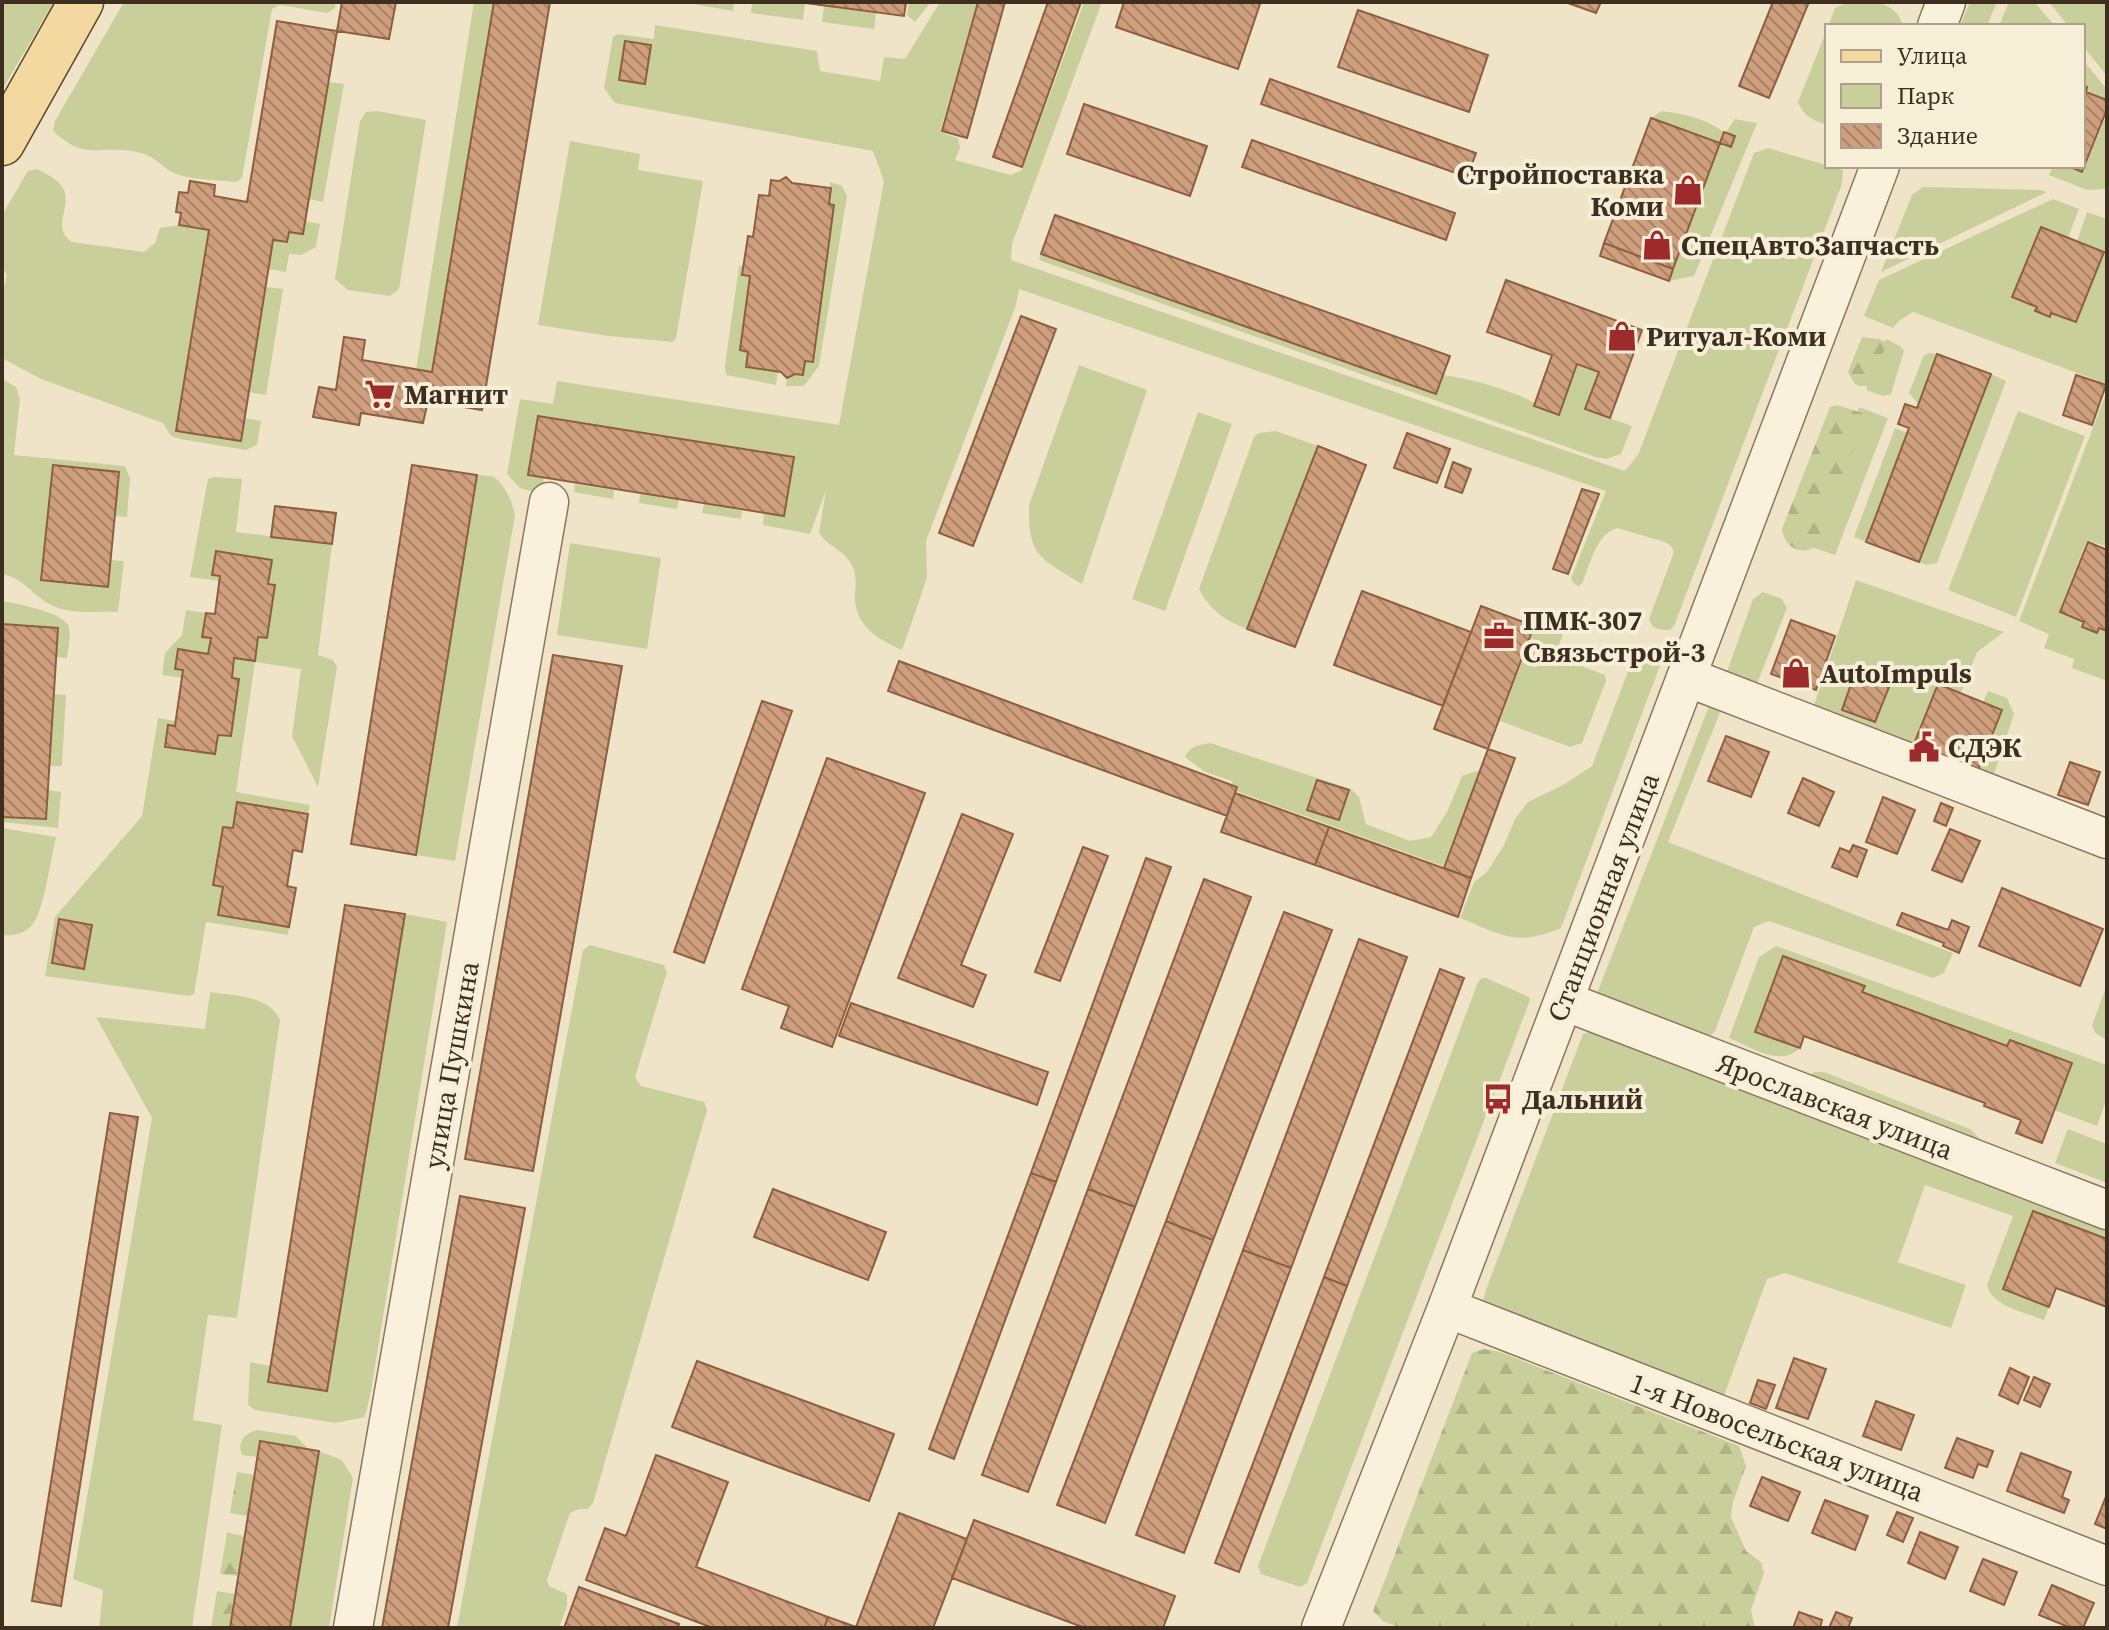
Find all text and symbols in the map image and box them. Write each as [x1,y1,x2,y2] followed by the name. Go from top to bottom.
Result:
[1825,24,2085,168] legend
[1897,39,1968,72] text: Улица
[1897,79,1954,112] text: Парк
[1897,119,1978,152] text: Здание
[1457,155,1664,225] place label: Стройпоставка Коми
[1671,173,1705,207] shop icon: Стройпоставка Коми
[1681,226,1939,264] place label: СпецАвтоЗапчасть
[1640,228,1674,262] shop icon: СпецАвтоЗапчасть
[1646,317,1826,355] place label: Ритуал-Коми
[1605,319,1639,353] shop icon: Ритуал-Коми
[404,375,508,413] place label: Магнит
[363,377,397,411] supermarket icon: Магнит
[1523,601,1706,671] place label: ПМК-307 Связьстрой-3
[1482,619,1516,653] office icon: ПМК-307 Связьстрой-3
[1820,654,1972,692] place label: AutoImpuls
[1779,656,1813,690] shop icon: AutoImpuls
[1948,728,2022,766] place label: СДЭК
[1907,730,1941,764] public building icon: СДЭК
[1538,766,1668,1027] street label: Станционная улица
[414,958,488,1172] street label: улица Пушкина
[1711,1043,1959,1169] street label: Ярославская улица
[1522,1080,1643,1118] place label: Дальний
[1481,1082,1515,1116] bus stop icon: Дальний
[1625,1363,1930,1511] street label: 1-я Новосельская улица

